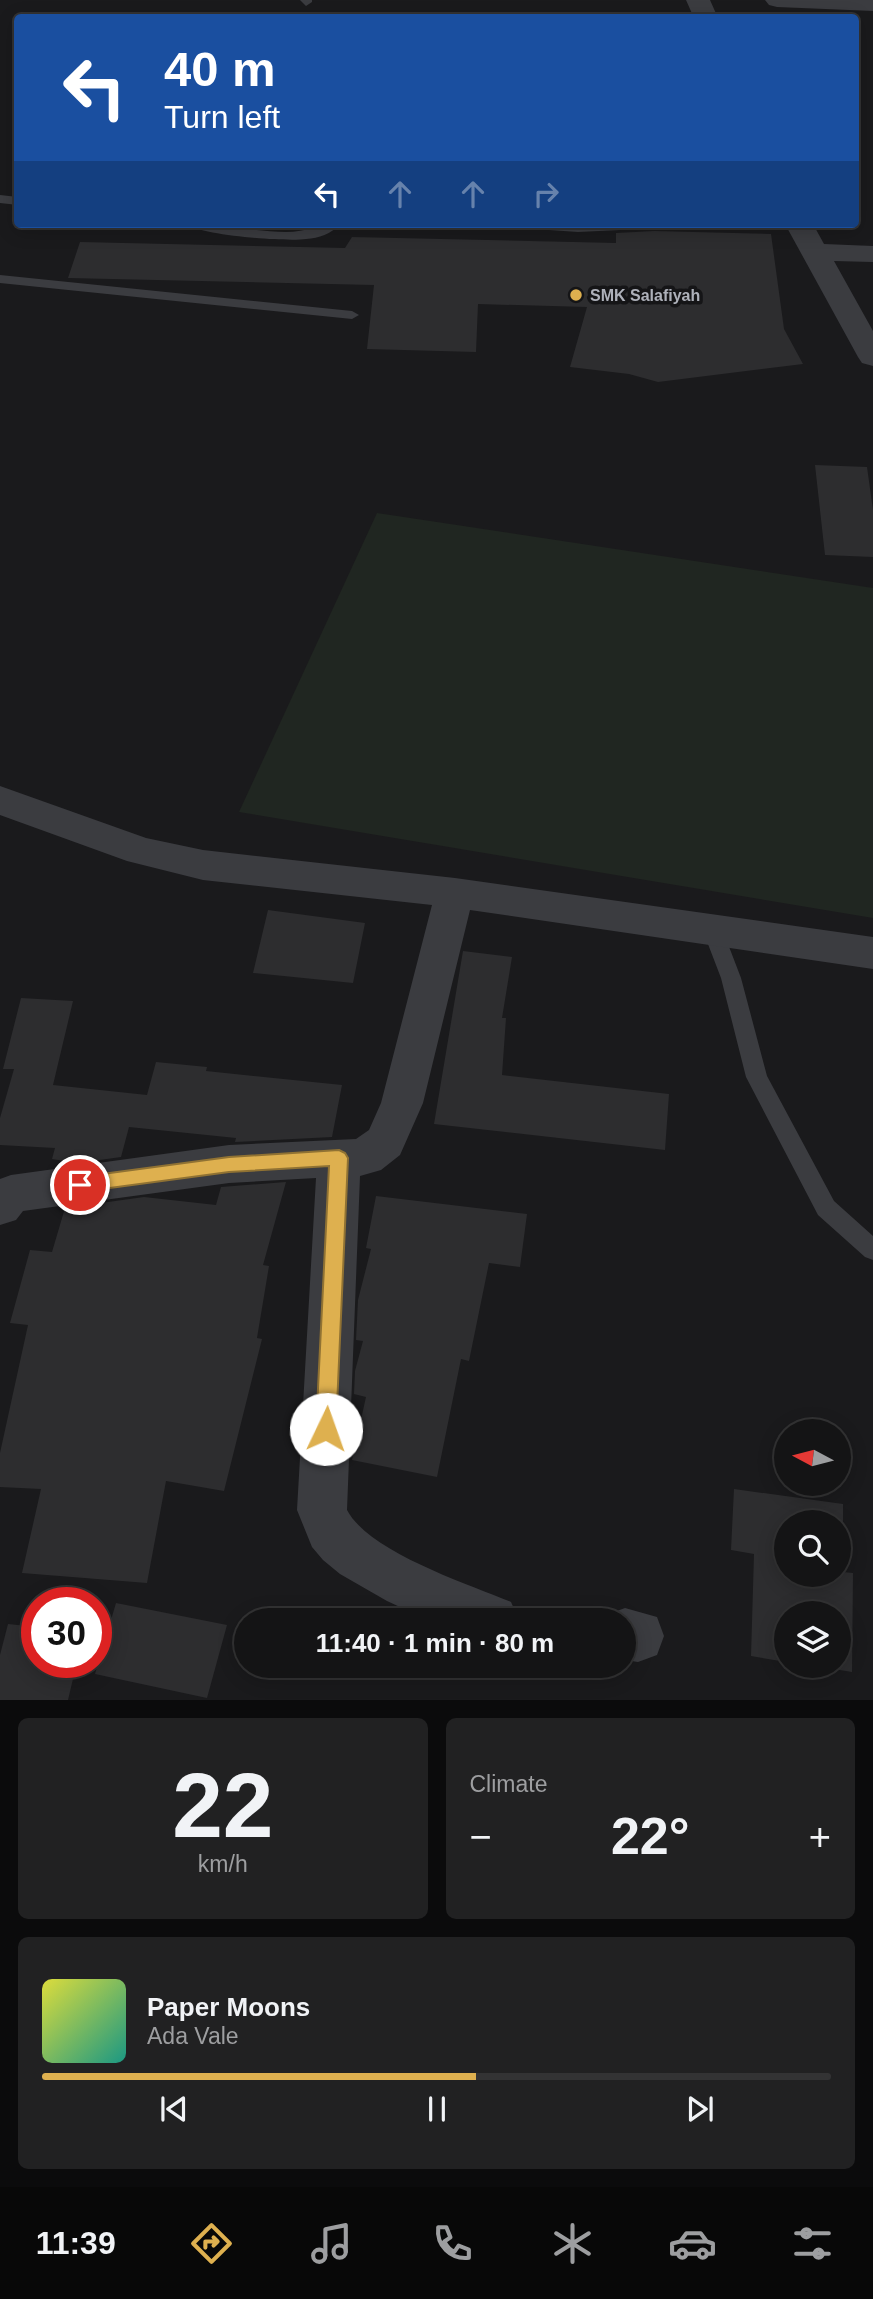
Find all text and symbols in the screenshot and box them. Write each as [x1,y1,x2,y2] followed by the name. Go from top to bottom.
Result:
[49,42,140,133] icon: left
[164,42,276,96] text: 40 m
[164,99,280,135] text: Turn left
[308,175,346,213] icon: left
[381,175,419,213] icon: ahead
[454,175,492,213] icon: ahead
[527,175,565,213] icon: right
[568,287,584,303] marker: SMK Salafiyah
[590,287,700,304] place label: SMK Salafiyah
[50,1155,110,1215] pin
[61,1166,99,1204] icon: arrive
[289,1392,363,1466] position arrow
[774,1419,850,1496] north arrow
[774,1419,851,1678] map controls
[774,1510,851,1587] button: search
[21,1587,112,1678] speed limit sign: 30
[774,1601,851,1678] button: layers
[316,1628,554,1658] text: 11:40 · 1 min · 80 m
[172,1755,273,1856] text: 22
[470,1771,547,1797] text: Climate
[611,1807,690,1865] text: 22°
[470,1816,492,1858] text: −
[809,1816,831,1858] text: +
[198,1851,248,1877] text: km/h
[147,1992,310,2022] text: Paper Moons
[147,2023,239,2049] text: Ada Vale
[155,2090,193,2128] icon: previous
[418,2090,456,2128] icon: pause
[681,2090,719,2128] icon: next
[187,2219,236,2268] icon: directions
[307,2219,356,2268] icon: music
[428,2219,477,2268] icon: phone
[548,2219,597,2268] icon: climate
[668,2219,717,2268] icon: car
[788,2219,837,2268] icon: filters
[36,2225,116,2261] text: 11:39

